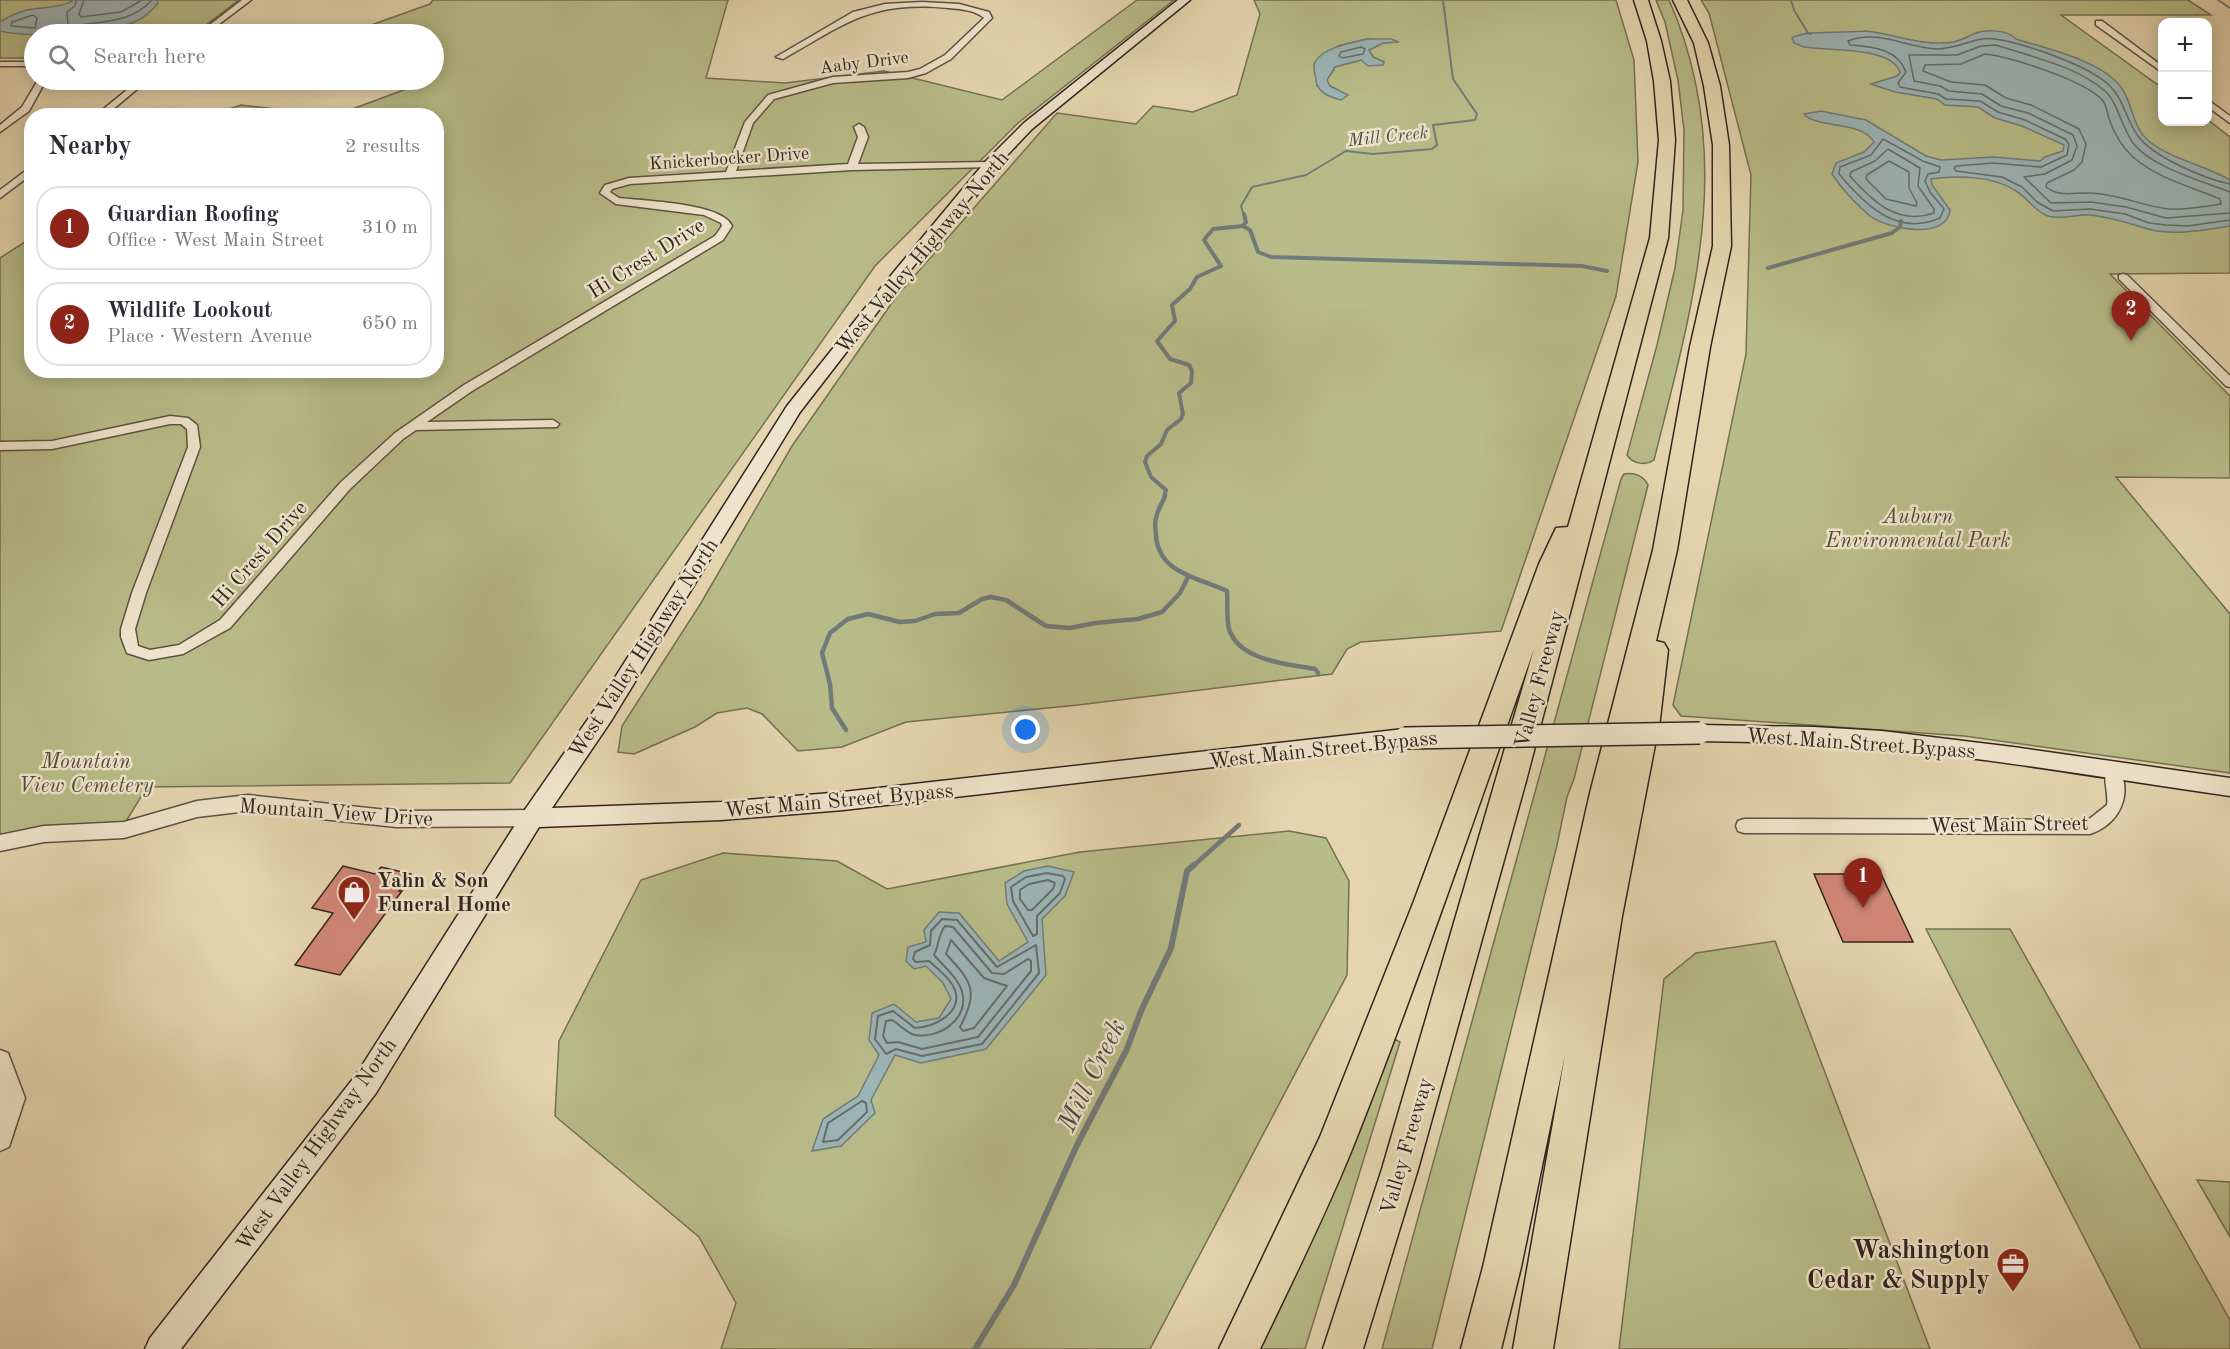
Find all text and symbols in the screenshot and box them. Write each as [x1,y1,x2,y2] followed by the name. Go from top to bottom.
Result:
[2158,18,2212,126] map controls
[2158,18,2212,72] button: +
[24,24,444,90] search box
[45,41,78,74] icon: search
[93,46,206,68] text: Search here
[819,49,910,77] street label: Aaby Drive
[2158,72,2212,126] button: −
[1346,124,1429,150] water label: Mill Creek
[48,134,132,160] text: Nearby
[345,137,420,157] text: 2 results
[648,144,810,174] street label: Knickerbocker Drive
[833,148,1014,358] street label: West Valley Highway North
[107,204,279,226] text: Guardian Roofing
[585,215,709,303] street label: Hi Crest Drive
[64,218,75,238] text: 1
[362,218,418,238] text: 310 m
[107,231,324,251] text: Office · West Main Street
[2112,292,2150,341] pin: 2
[107,300,272,322] text: Wildlife Lookout
[64,314,75,334] text: 2
[362,314,418,334] text: 650 m
[107,327,312,347] text: Place · Western Avenue
[209,498,312,612] street label: Hi Crest Drive
[1824,507,2011,552] park label: Auburn Environmental Park
[565,535,723,762] street label: West Valley Highway North
[1512,608,1569,751] street label: Valley Freeway
[1011,715,1040,744] your location
[1745,726,1976,763] street label: West Main Street Bypass
[1208,728,1439,773] street label: West Main Street Bypass
[19,752,154,797] park label: Mountain View Cemetery
[724,781,955,822] street label: West Main Street Bypass
[238,796,434,831] street label: Mountain View Drive
[1929,814,2089,837] street label: West Main Street
[1844,858,1882,908] pin: 1
[377,871,511,916] place label: Yahn & Son Funeral Home
[336,874,372,921] shop icon: Yahn & Son Funeral Home
[1053,1015,1131,1137] water label: Mill Creek
[233,1035,401,1255] street label: West Valley Highway North
[1378,1075,1437,1217] street label: Valley Freeway
[1807,1238,1990,1294] place label: Washington Cedar & Supply
[1995,1246,2031,1293] office icon: Washington Cedar & Supply

